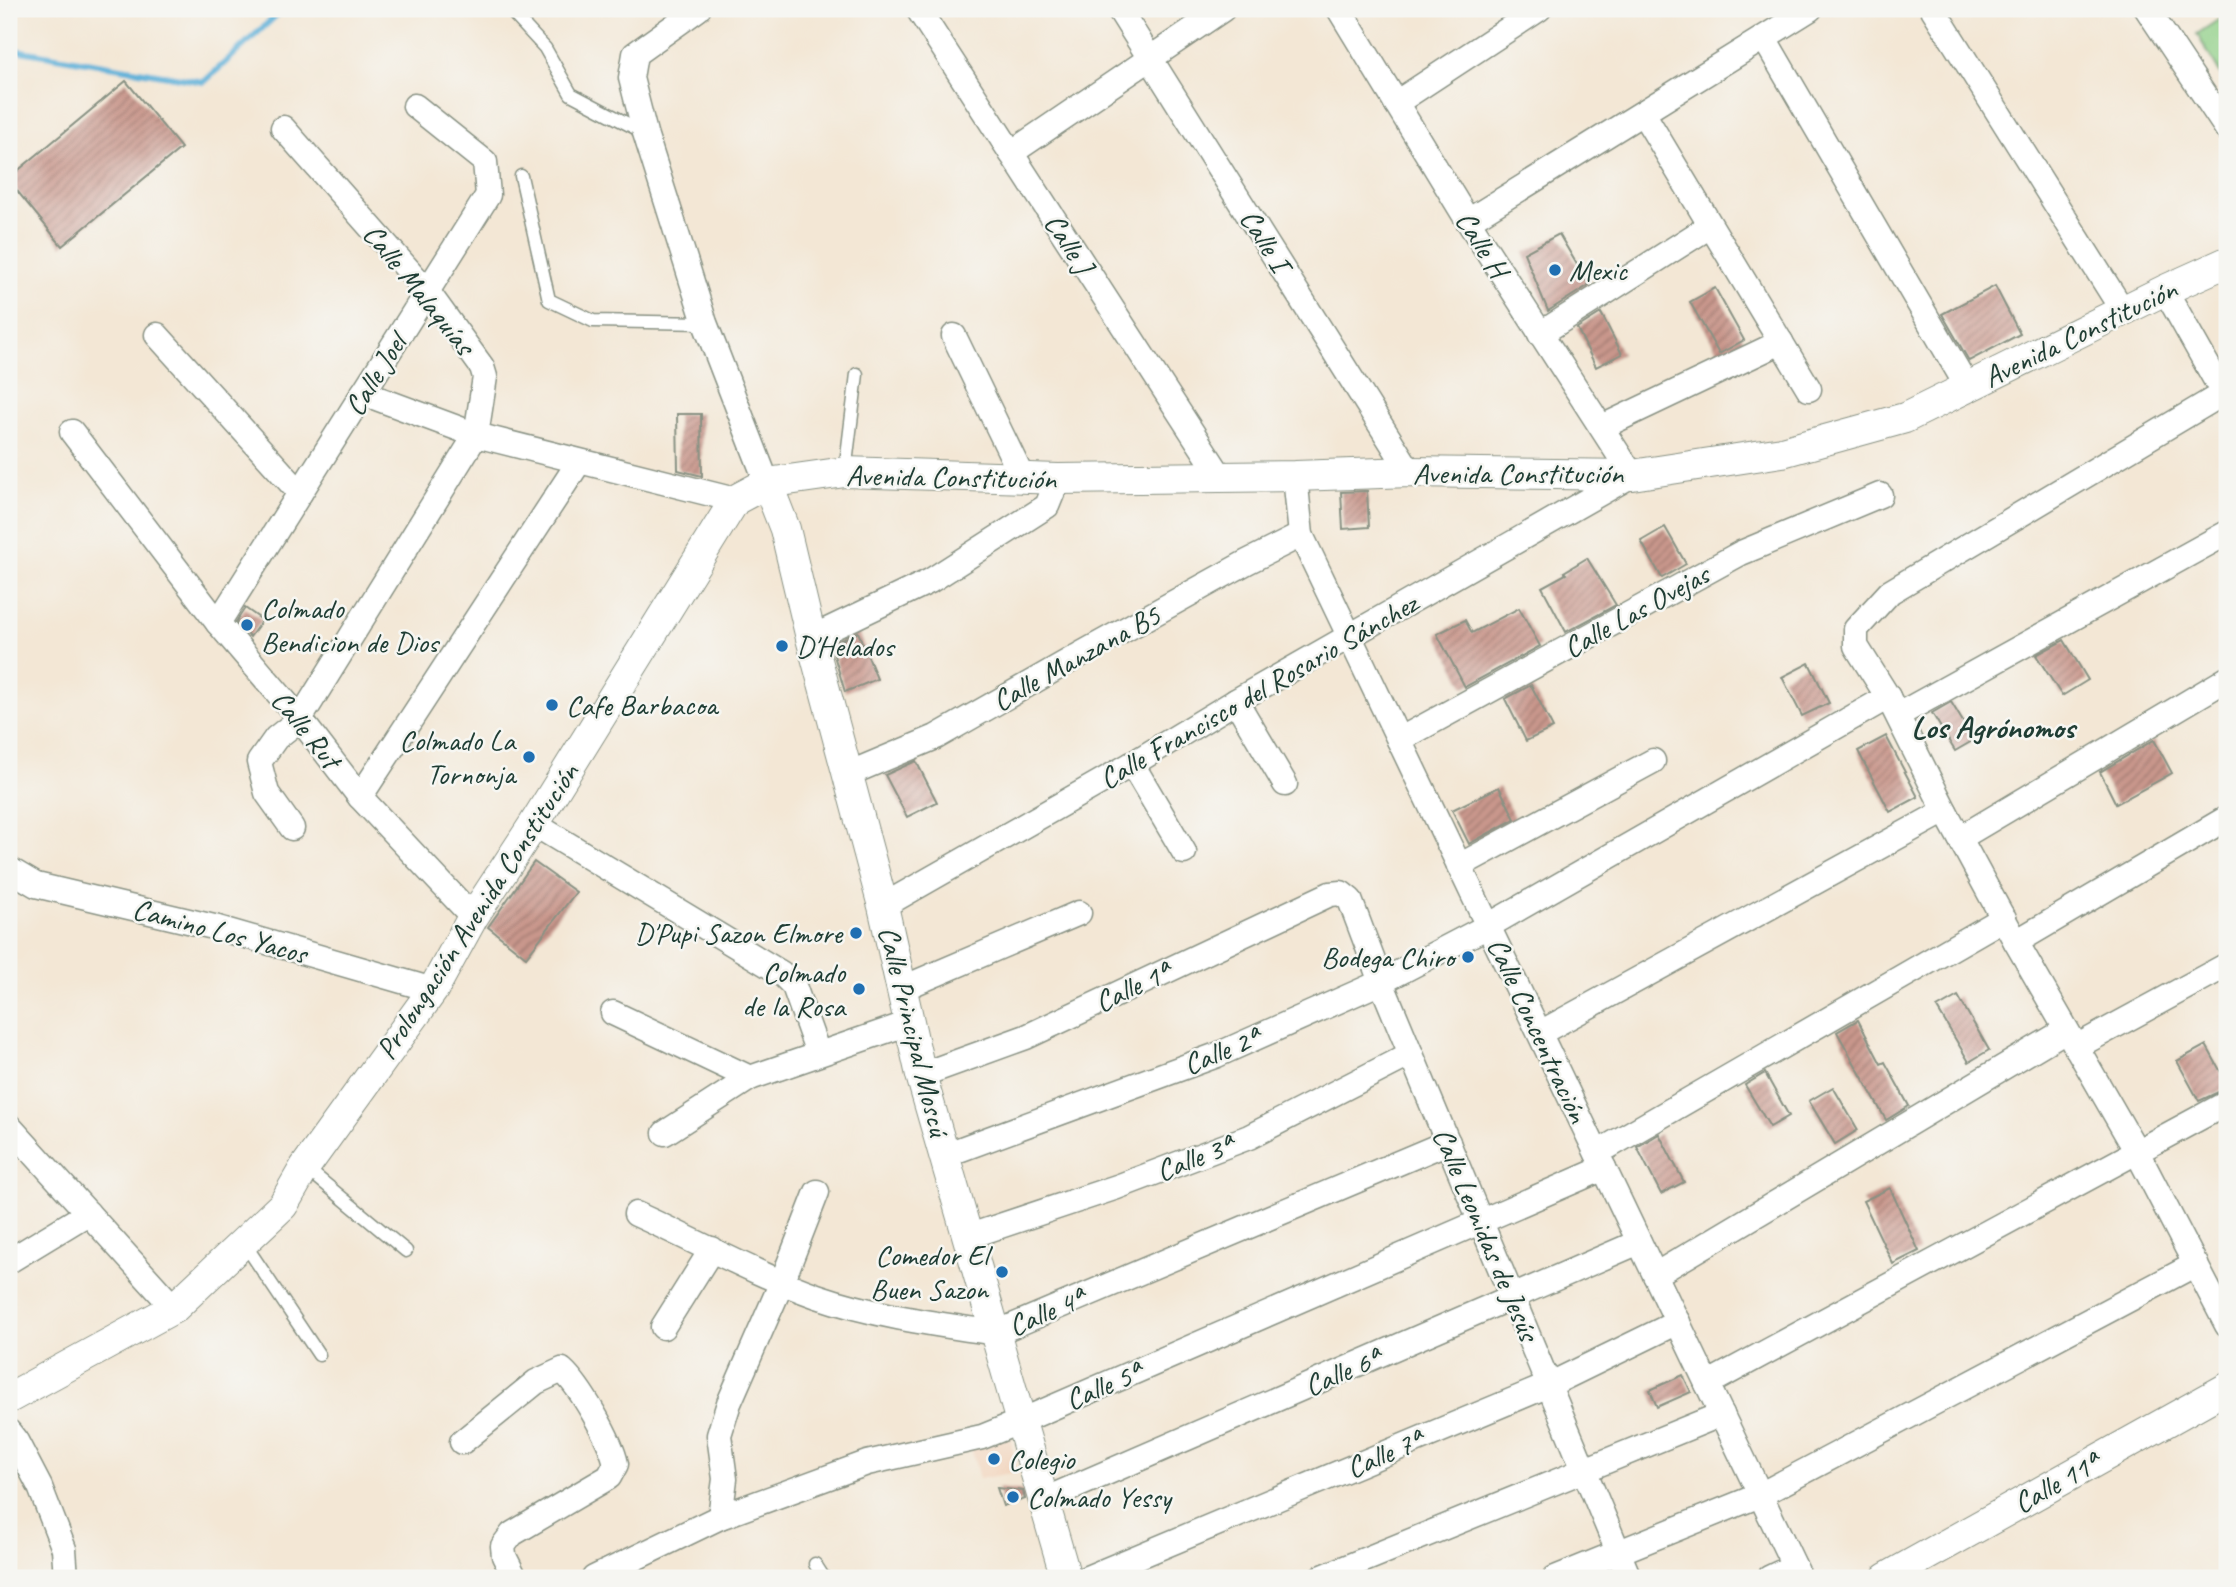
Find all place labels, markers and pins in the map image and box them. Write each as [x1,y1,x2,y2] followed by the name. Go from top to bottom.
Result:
[1569,251,1628,289] place label: Mexic
[1547,262,1563,278] marker: Mexic
[261,589,441,661] place label: Colmado Bendicion de Dios
[239,617,255,633] marker: Colmado Bendicion de Dios
[796,627,896,665] place label: D'Helados
[774,638,790,654] marker: D'Helados
[566,686,720,724] place label: Cafe Barbacoa
[544,697,560,713] marker: Cafe Barbacoa
[399,721,518,793] place label: Colmado La Tornonja
[521,749,537,765] marker: Colmado La Tornonja
[635,914,844,952] place label: D'Pupi Sazon Elmore
[848,925,864,941] marker: D'Pupi Sazon Elmore
[1321,938,1457,976] place label: Bodega Chiro
[1460,949,1476,965] marker: Bodega Chiro
[742,953,847,1025] place label: Colmado de la Rosa
[851,981,867,997] marker: Colmado de la Rosa
[870,1236,993,1308] place label: Comedor El Buen Sazon
[994,1264,1010,1280] marker: Comedor El Buen Sazon
[1008,1440,1076,1478] place label: Colegio
[986,1451,1002,1467] marker: Colegio
[1027,1478,1173,1516] place label: Colmado Yessy
[1005,1489,1021,1505] marker: Colmado Yessy

